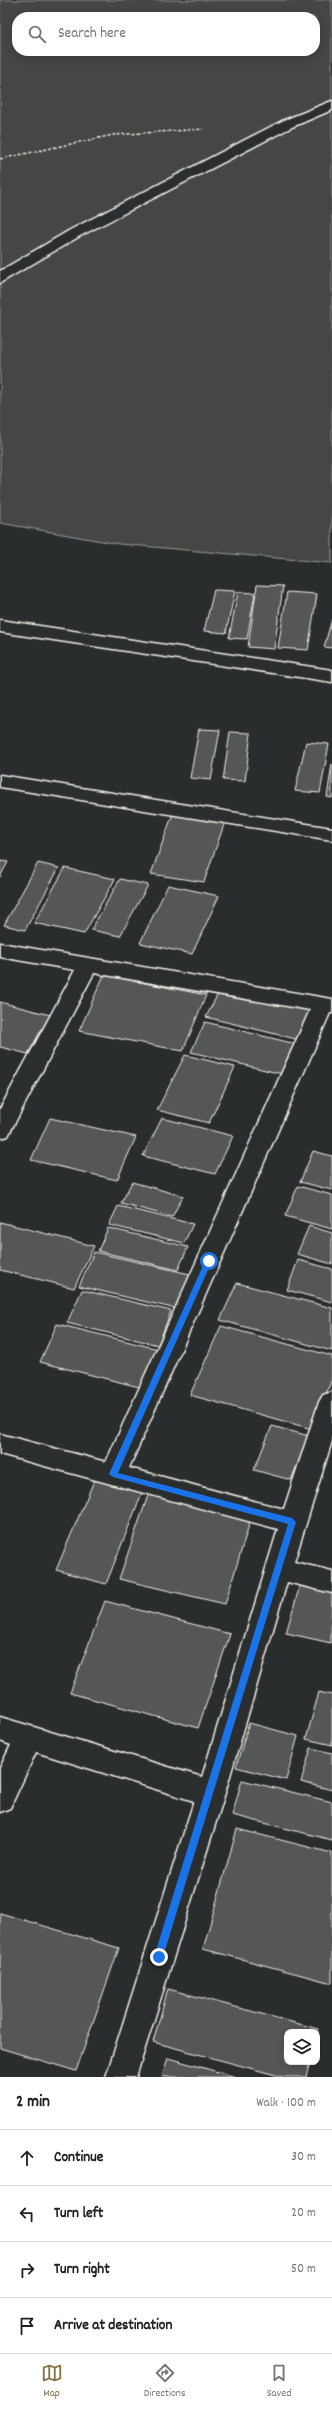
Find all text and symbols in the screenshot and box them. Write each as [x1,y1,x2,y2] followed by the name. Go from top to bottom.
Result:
[12,12,320,56] search box
[26,23,48,45] icon: search
[58,23,126,45] text: Search here
[200,1252,218,1270] route start
[150,1948,168,1966] route end
[284,2029,320,2065] map controls
[284,2029,320,2065] button: layers
[16,2091,50,2115] text: 2 min
[256,2094,316,2113] text: Walk · 100 m
[16,2147,38,2169] icon: ahead
[54,2147,103,2169] text: Continue
[291,2148,316,2167] text: 30 m
[16,2203,38,2225] icon: left
[54,2203,103,2225] text: Turn left
[291,2204,316,2223] text: 20 m
[16,2259,38,2281] icon: right
[54,2259,110,2281] text: Turn right
[291,2260,316,2279] text: 50 m
[16,2315,38,2337] icon: arrive
[54,2315,172,2337] text: Arrive at destination
[41,2362,63,2402] tab: Map
[144,2362,186,2402] tab: Directions
[267,2362,291,2402] tab: Saved

